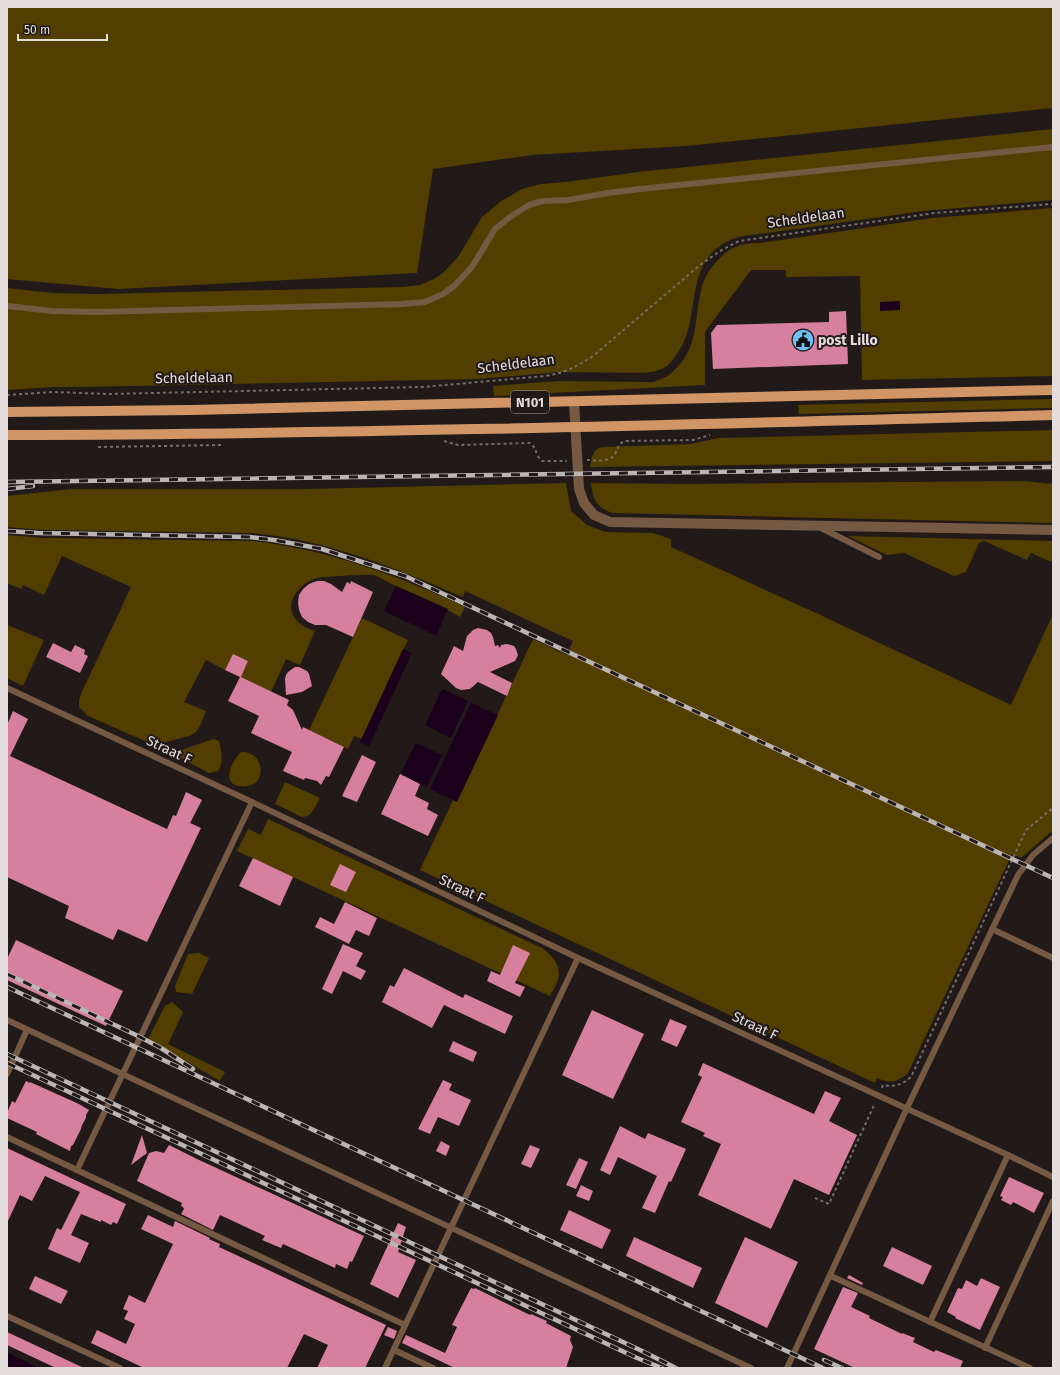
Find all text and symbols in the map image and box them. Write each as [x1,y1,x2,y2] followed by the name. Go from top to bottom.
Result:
[18,16,107,42] scale bar
[24,23,50,37] text: 50 m
[766,204,846,232] street label: Scheldelaan
[790,327,816,353] public building icon: post Lillo
[818,332,878,349] place label: post Lillo
[476,351,556,377] street label: Scheldelaan
[155,369,233,387] street label: Scheldelaan
[511,391,549,413] road number: N101
[143,732,195,768] street label: Straat F
[436,871,488,907] street label: Straat F
[729,1008,781,1044] street label: Straat F

